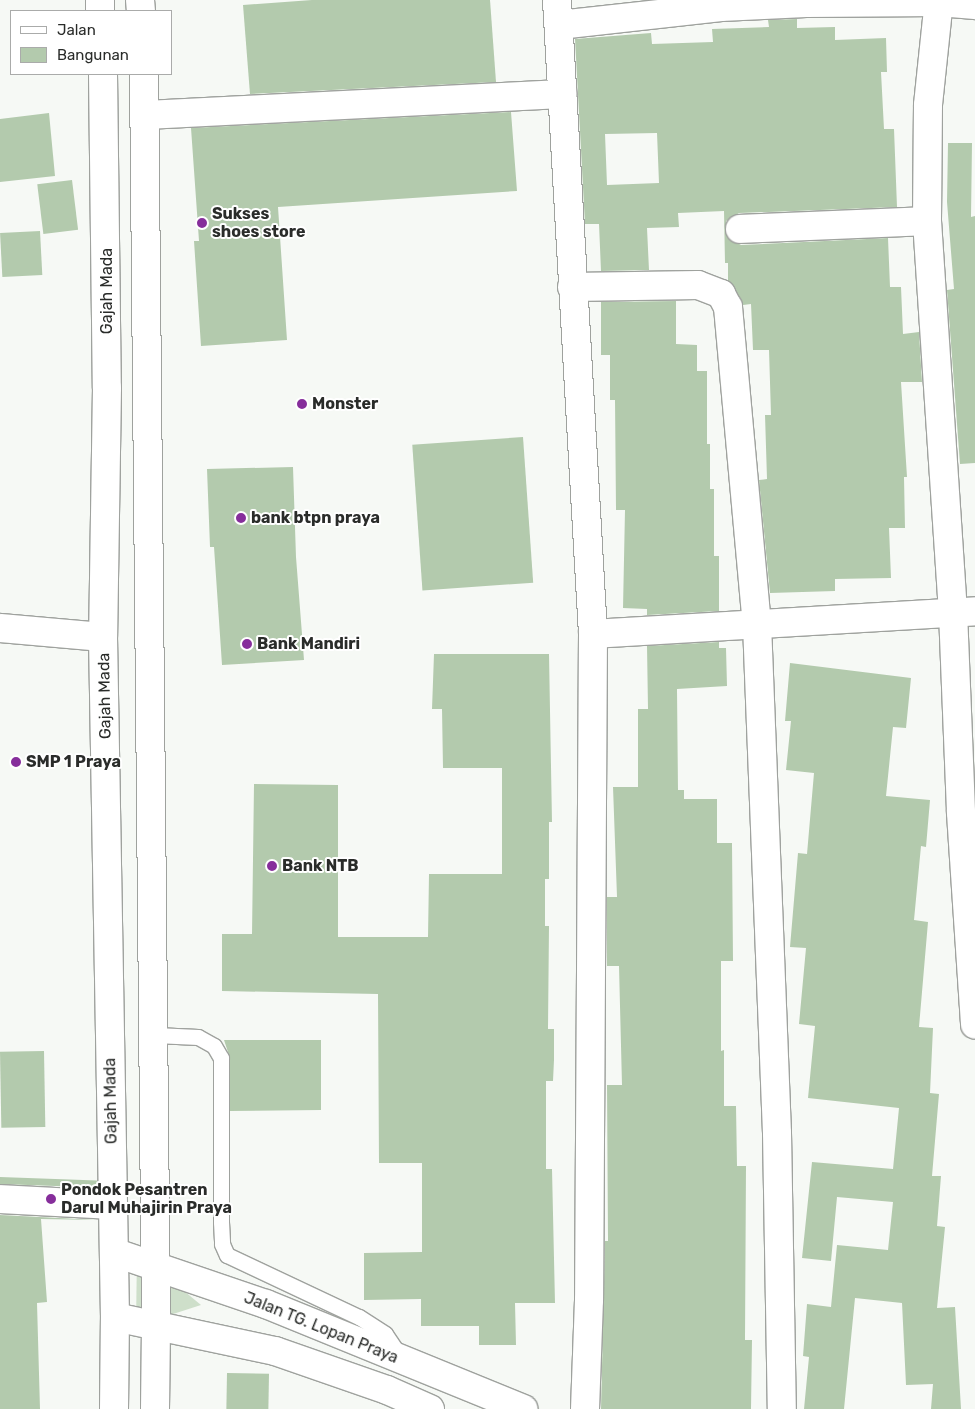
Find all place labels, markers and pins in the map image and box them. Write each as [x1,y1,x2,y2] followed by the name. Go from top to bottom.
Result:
[212,204,306,242] place label: Sukses shoes store
[196,217,208,229] marker: Sukses shoes store
[312,394,378,414] place label: Monster
[296,398,308,410] marker: Monster
[251,508,380,528] place label: bank btpn praya
[235,512,247,524] marker: bank btpn praya
[257,634,360,654] place label: Bank Mandiri
[241,638,253,650] marker: Bank Mandiri
[26,752,121,772] place label: SMP 1 Praya
[10,756,22,768] marker: SMP 1 Praya
[282,856,359,876] place label: Bank NTB
[266,860,278,872] marker: Bank NTB
[61,1180,232,1218] place label: Pondok Pesantren Darul Muhajirin Praya
[45,1193,57,1205] marker: Pondok Pesantren Darul Muhajirin Praya

